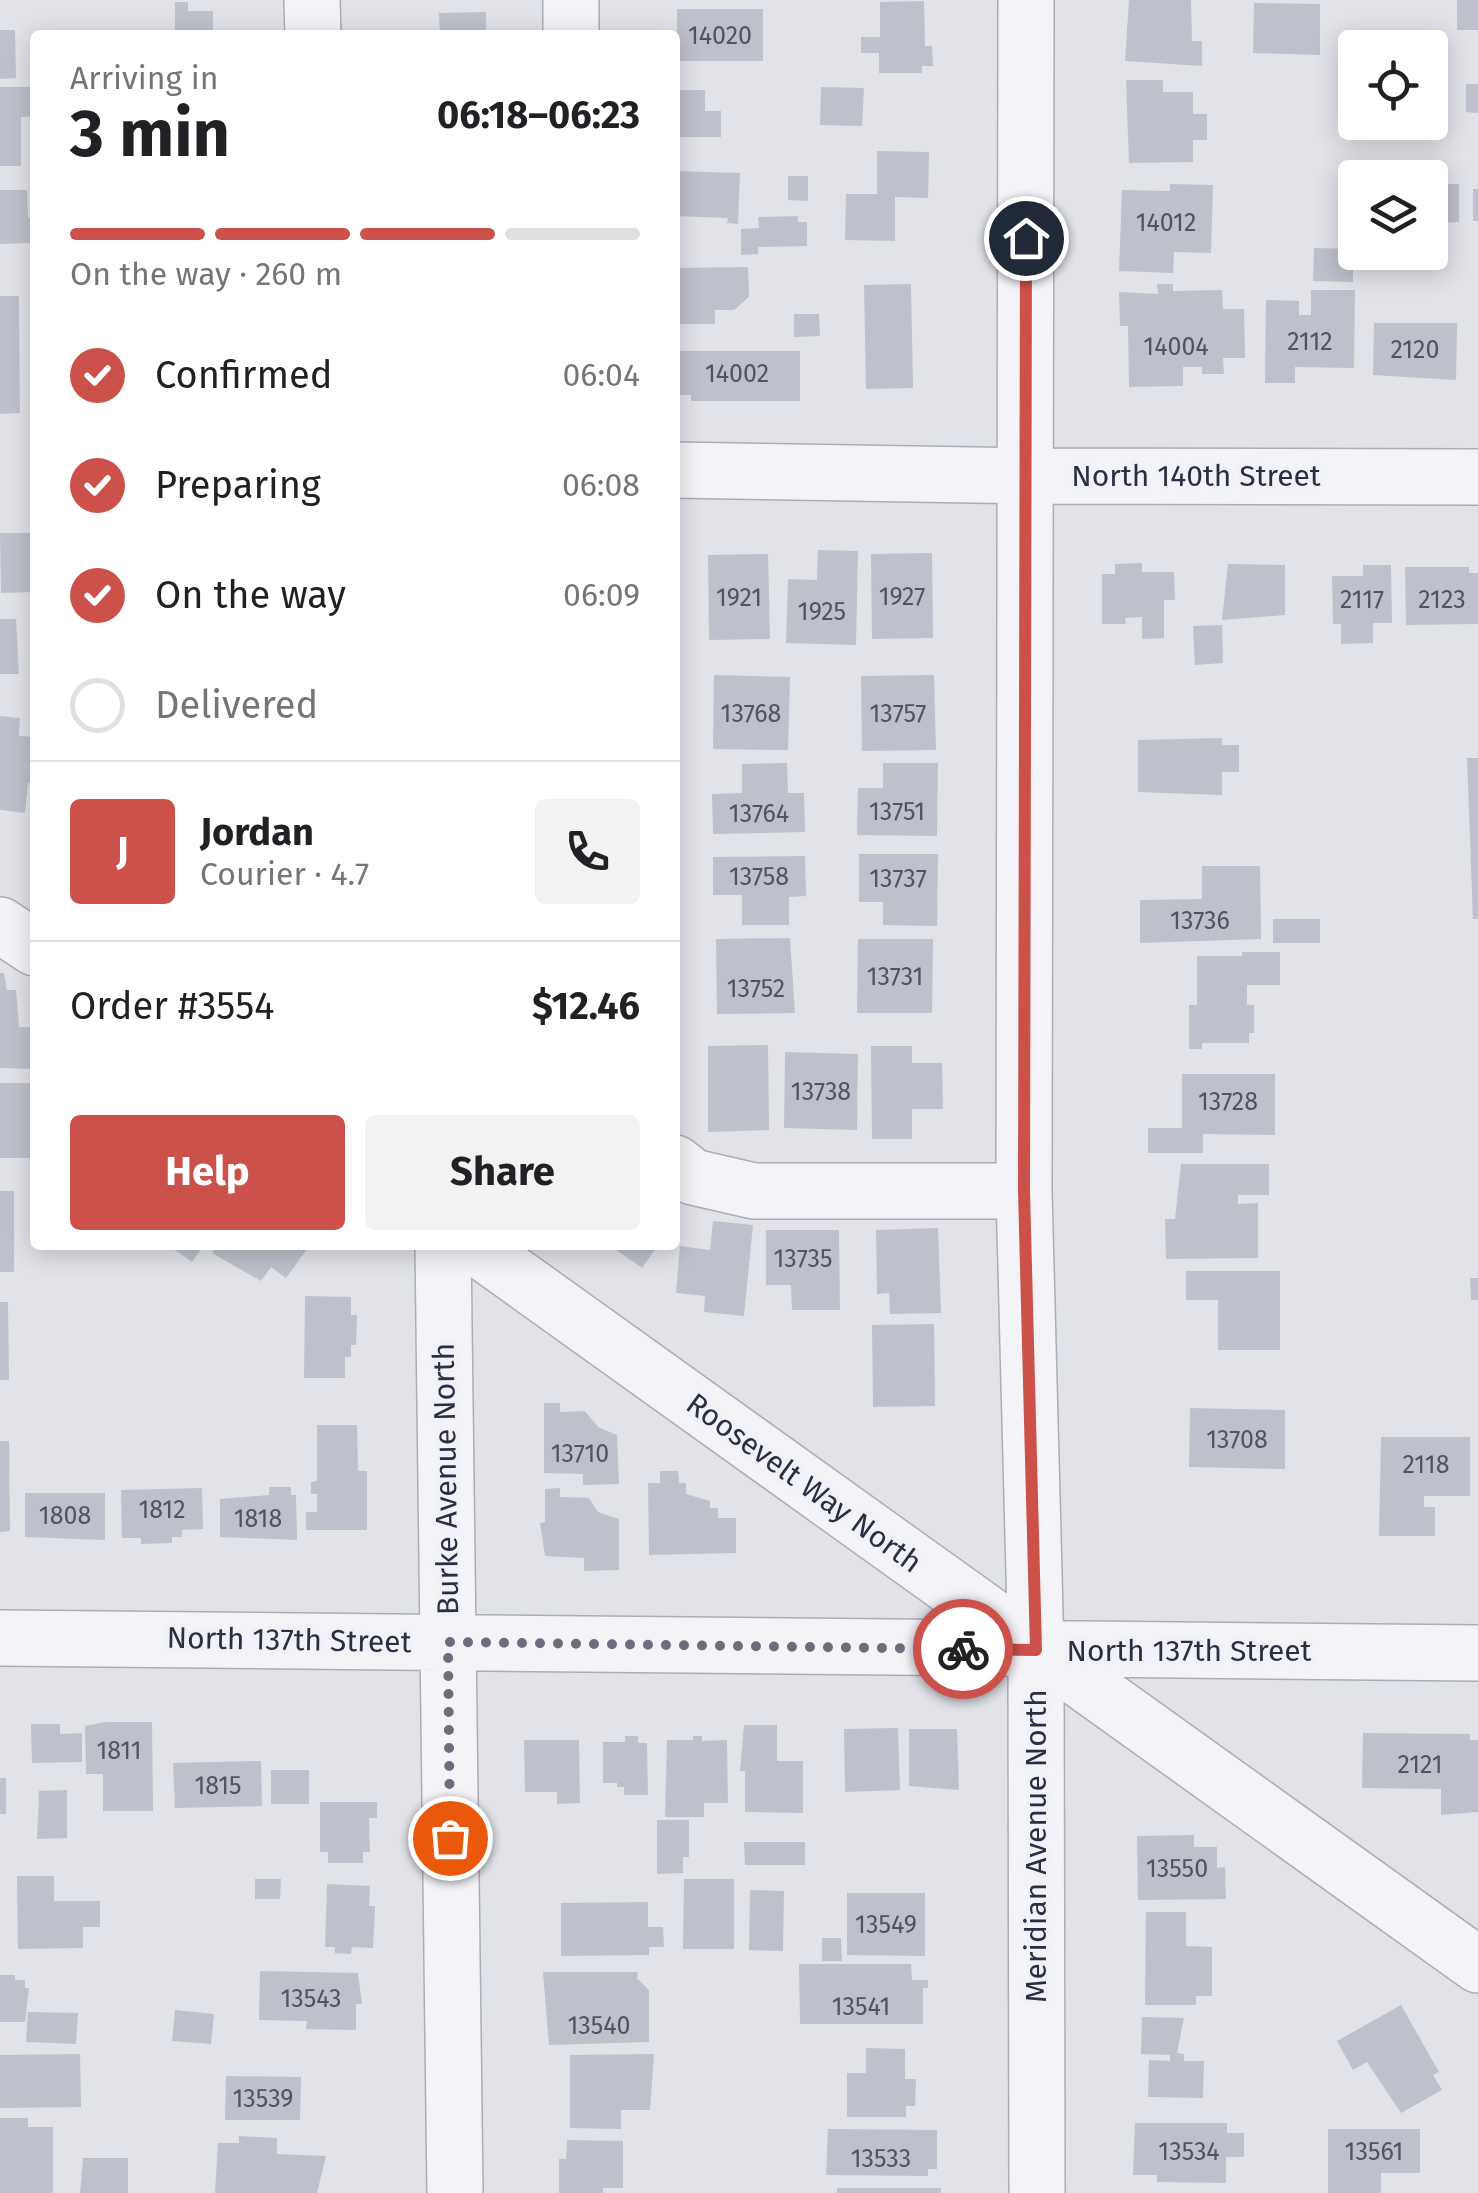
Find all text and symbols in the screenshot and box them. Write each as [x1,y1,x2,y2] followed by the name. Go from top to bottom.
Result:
[688,21,752,51] house number: 14020
[1338,30,1448,270] map controls
[1338,30,1448,140] button: locate
[70,59,218,97] text: Arriving in
[437,92,640,138] text: 06:18–06:23
[70,95,230,173] text: 3 min
[1338,160,1448,270] button: layers
[984,196,1069,281] pin
[1136,208,1196,238] house number: 14012
[999,211,1054,266] icon: home
[70,255,342,293] text: On the way · 260 m
[1287,327,1333,357] house number: 2112
[1143,332,1209,362] house number: 14004
[1391,335,1439,365] house number: 2120
[70,348,125,403] icon: check
[155,352,333,398] text: Confirmed
[563,356,640,394] text: 06:04
[705,359,769,389] house number: 14002
[70,458,125,513] icon: check
[1071,458,1321,494] street label: North 140th Street
[155,462,321,508] text: Preparing
[562,466,640,504] text: 06:08
[70,568,125,623] icon: check
[155,572,346,618] text: On the way
[563,576,640,614] text: 06:09
[879,582,925,612] house number: 1927
[716,583,762,613] house number: 1921
[1340,585,1384,615] house number: 2117
[1418,585,1466,615] house number: 2123
[798,597,846,627] house number: 1925
[155,682,318,728] text: Delivered
[721,699,781,729] house number: 13768
[870,699,926,729] house number: 13757
[869,797,925,827] house number: 13751
[535,799,640,904] button: phone
[729,799,789,829] house number: 13764
[200,809,314,855] text: Jordan
[116,828,129,874] text: J
[200,855,369,893] text: Courier · 4.7
[729,862,789,892] house number: 13758
[869,864,927,894] house number: 13737
[1170,906,1230,936] house number: 13736
[867,962,923,992] house number: 13731
[727,974,785,1004] house number: 13752
[70,983,274,1029] text: Order #3554
[532,983,640,1029] text: $12.46
[791,1077,851,1107] house number: 13738
[1198,1087,1258,1117] house number: 13728
[70,1115,345,1230] button: Help
[365,1115,640,1230] button: Share
[773,1244,833,1274] house number: 13735
[426,1343,466,1615] street label: Burke Avenue North
[679,1386,929,1580] street label: Roosevelt Way North
[1206,1425,1268,1455] house number: 13708
[551,1439,609,1469] house number: 13710
[1403,1450,1449,1480] house number: 2118
[138,1495,186,1525] house number: 1812
[39,1501,91,1531] house number: 1808
[234,1504,282,1534] house number: 1818
[913,1599,1013,1699] courier
[166,1620,412,1660] street label: North 137th Street
[936,1622,991,1677] icon: bike
[1067,1633,1312,1669] street label: North 137th Street
[1018,1689,1054,2003] street label: Meridian Avenue North
[96,1736,142,1766] house number: 1811
[1397,1750,1443,1780] house number: 2121
[194,1771,242,1801] house number: 1815
[408,1796,493,1881] pin
[423,1811,478,1866] icon: bag
[1146,1854,1208,1884] house number: 13550
[855,1910,917,1940] house number: 13549
[280,1984,342,2014] house number: 13543
[832,1992,890,2022] house number: 13541
[567,2011,631,2041] house number: 13540
[233,2084,293,2114] house number: 13539
[1158,2137,1220,2167] house number: 13534
[1345,2137,1403,2167] house number: 13561
[851,2144,911,2174] house number: 13533

